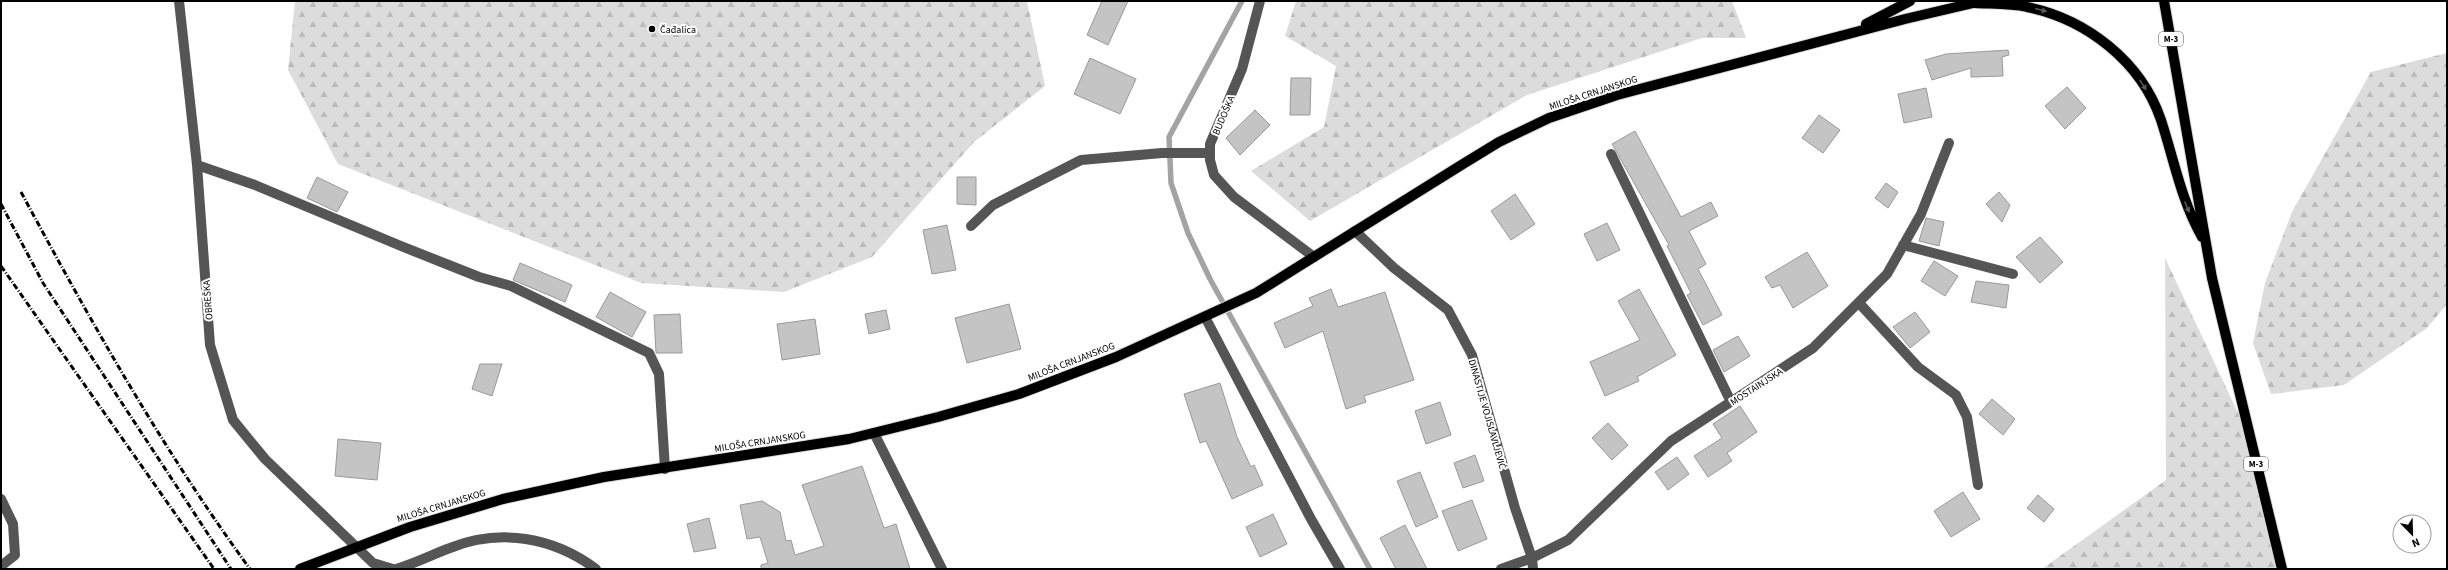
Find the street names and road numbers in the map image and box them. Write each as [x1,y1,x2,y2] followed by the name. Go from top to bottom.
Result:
[2159,32,2183,46] road number: M-3
[1547,72,1639,114] street label: MILOŠA CRNJANSKOG
[1209,93,1239,137] street label: BUDOŠKA
[200,279,216,320] street label: OBREŠKA
[1026,339,1117,385] street label: MILOŠA CRNJANSKOG
[1465,358,1510,471] street label: DINASTIJE VOJISLAVLJEVIĆ
[1728,364,1786,409] street label: MOSTAINJSKA
[714,428,807,456] street label: MILOŠA CRNJANSKOG
[2244,457,2268,471] road number: M-3
[395,486,487,526] street label: MILOŠA CRNJANSKOG

